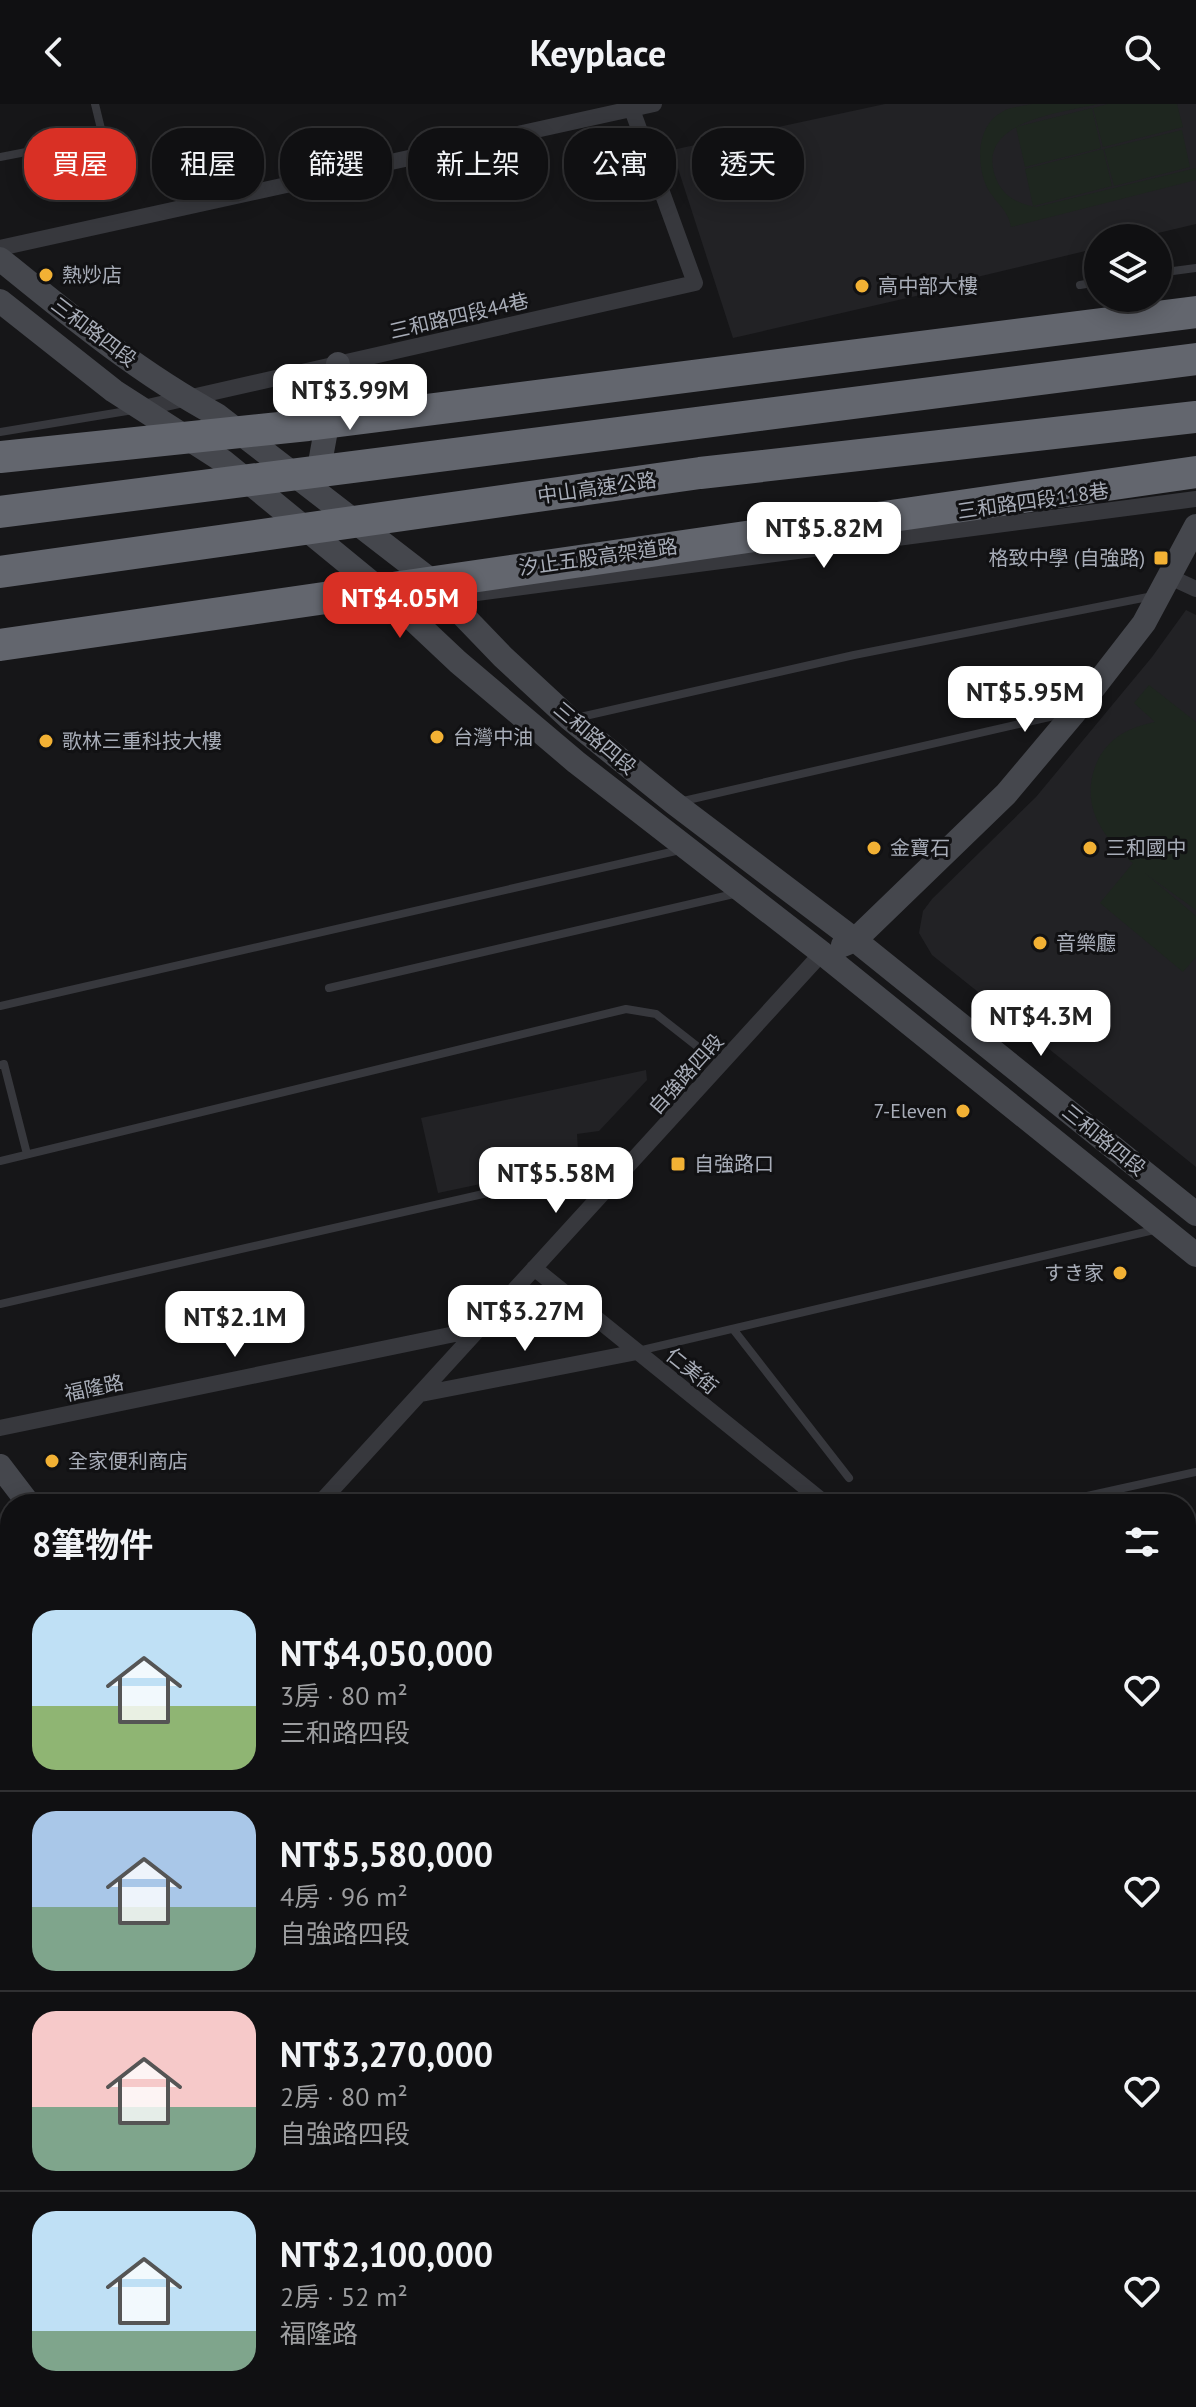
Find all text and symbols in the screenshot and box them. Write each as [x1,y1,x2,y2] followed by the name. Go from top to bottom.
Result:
[530,29,666,76] text: Keyplace
[32,30,76,74] icon: back
[1120,30,1164,74] icon: search
[24,128,136,200] chip: 買屋
[152,128,264,200] chip: 租屋
[280,128,392,200] chip: 篩選
[408,128,548,200] chip: 新上架
[564,128,676,200] chip: 公寓
[692,128,804,200] chip: 透天
[1084,224,1172,312] map controls
[1084,224,1172,312] button: layers
[62,262,122,288] place label: 熱炒店
[37,266,55,284] marker: 熱炒店
[878,273,978,299] place label: 高中部大樓
[853,277,871,295] marker: 高中部大樓
[387,287,531,345] street label: 三和路四段44巷
[46,292,142,372] street label: 三和路四段
[267,364,433,432] pin: NT$3.99M
[291,373,409,406] text: NT$3.99M
[536,467,658,509] street label: 中山高速公路
[956,478,1110,524] street label: 三和路四段118巷
[741,502,907,570] pin: NT$5.82M
[765,511,883,544] text: NT$5.82M
[517,533,679,581] street label: 汐止五股高架道路
[988,545,1145,571] place label: 格致中學 (自強路)
[1152,549,1170,567] marker: 格致中學 (自強路)
[317,572,483,640] pin: NT$4.05M
[341,581,459,614] text: NT$4.05M
[942,666,1108,734] pin: NT$5.95M
[966,675,1084,708] text: NT$5.95M
[548,696,642,780] street label: 三和路四段
[453,724,533,750] place label: 台灣中油
[62,728,222,754] place label: 歌林三重科技大樓
[428,728,446,746] marker: 台灣中油
[37,732,55,750] marker: 歌林三重科技大樓
[890,835,950,861] place label: 金寶石
[1106,835,1186,861] place label: 三和國中
[865,839,883,857] marker: 金寶石
[1081,839,1099,857] marker: 三和國中
[1056,930,1116,956] place label: 音樂廳
[1031,934,1049,952] marker: 音樂廳
[967,990,1115,1058] pin: NT$4.3M
[989,999,1093,1032] text: NT$4.3M
[643,1028,729,1120] street label: 自強路四段
[873,1098,947,1124] place label: 7-Eleven
[1057,1098,1151,1182] street label: 三和路四段
[954,1102,972,1120] marker: 7-Eleven
[473,1147,639,1215] pin: NT$5.58M
[694,1151,774,1177] place label: 自強路口
[669,1155,687,1173] marker: 自強路口
[497,1156,615,1189] text: NT$5.58M
[1044,1260,1104,1286] place label: すき家
[1111,1264,1129,1282] marker: すき家
[442,1285,608,1353] pin: NT$3.27M
[161,1291,309,1359] pin: NT$2.1M
[466,1294,584,1327] text: NT$3.27M
[183,1300,287,1333] text: NT$2.1M
[661,1342,723,1400] street label: 仁美街
[62,1369,126,1407] street label: 福隆路
[68,1448,188,1474] place label: 全家便利商店
[43,1452,61,1470] marker: 全家便利商店
[1120,1520,1164,1564] icon: filters
[32,1522,153,1566] text: 8筆物件
[280,1631,493,1675] text: NT$4,050,000
[96,1642,192,1738] icon: home
[1120,1668,1164,1712] icon: heart
[280,1679,408,1712] text: 3房 · 80 m²
[280,1716,410,1749] text: 三和路四段
[280,1832,493,1876] text: NT$5,580,000
[96,1843,192,1939] icon: home
[1120,1869,1164,1913] icon: heart
[280,1880,408,1913] text: 4房 · 96 m²
[280,1917,410,1950] text: 自強路四段
[280,2032,493,2076] text: NT$3,270,000
[96,2043,192,2139] icon: home
[1120,2069,1164,2113] icon: heart
[280,2080,408,2113] text: 2房 · 80 m²
[280,2117,410,2150] text: 自強路四段
[280,2232,493,2276] text: NT$2,100,000
[96,2243,192,2339] icon: home
[1120,2269,1164,2313] icon: heart
[280,2280,408,2313] text: 2房 · 52 m²
[280,2317,358,2350] text: 福隆路

